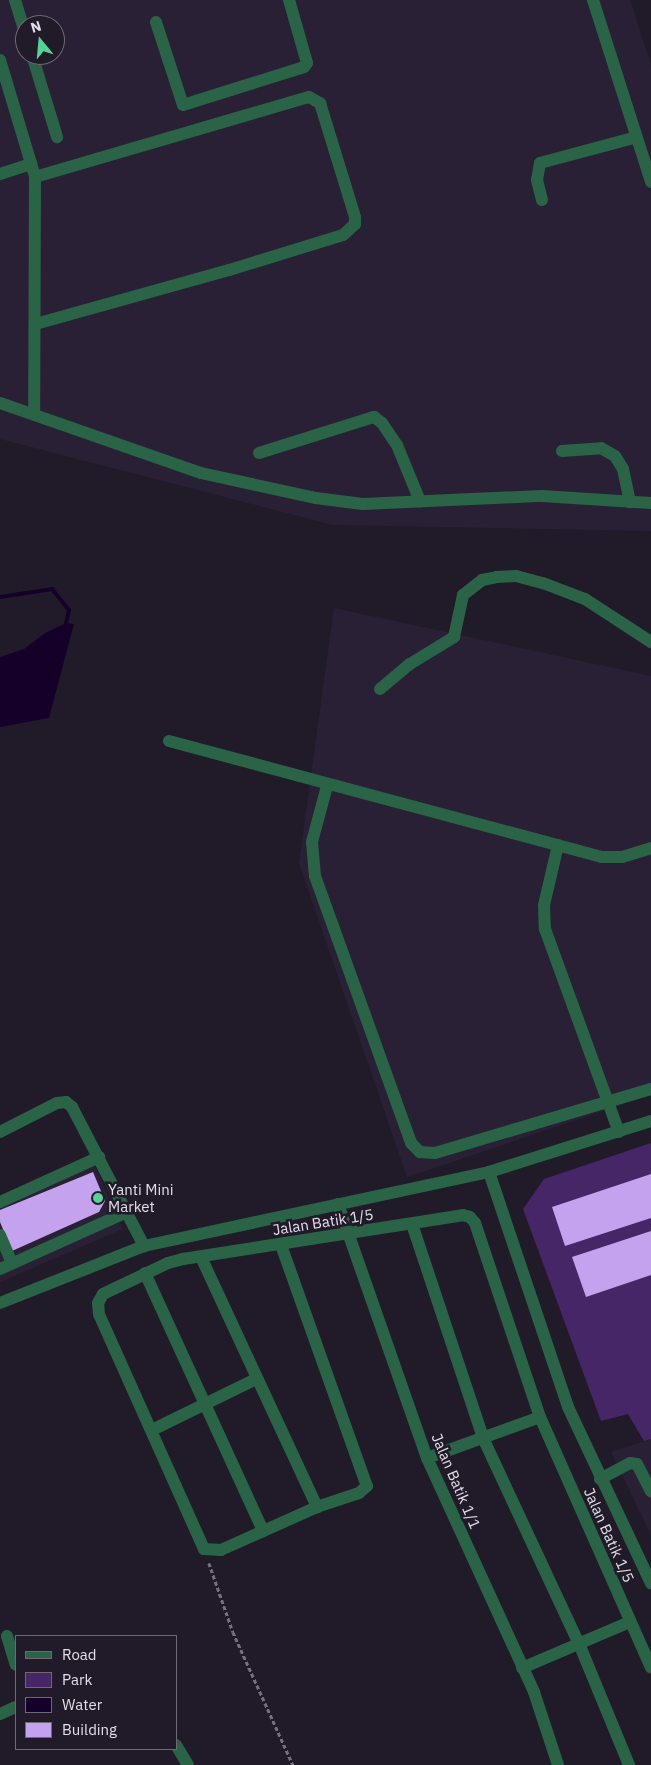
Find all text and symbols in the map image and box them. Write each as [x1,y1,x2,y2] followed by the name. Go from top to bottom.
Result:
[15,15,65,65] north arrow
[28,17,43,37] text: N
[108,1180,173,1215] place label: Yanti Mini Market
[92,1192,104,1204] marker: Yanti Mini Market
[271,1205,375,1239] street label: Jalan Batik 1/5
[428,1431,484,1531] street label: Jalan Batik 1/1
[580,1485,638,1585] street label: Jalan Batik 1/5
[15,1635,178,1750] legend
[62,1645,97,1664] text: Road
[62,1670,92,1689] text: Park
[62,1695,102,1714] text: Water
[62,1720,117,1739] text: Building

